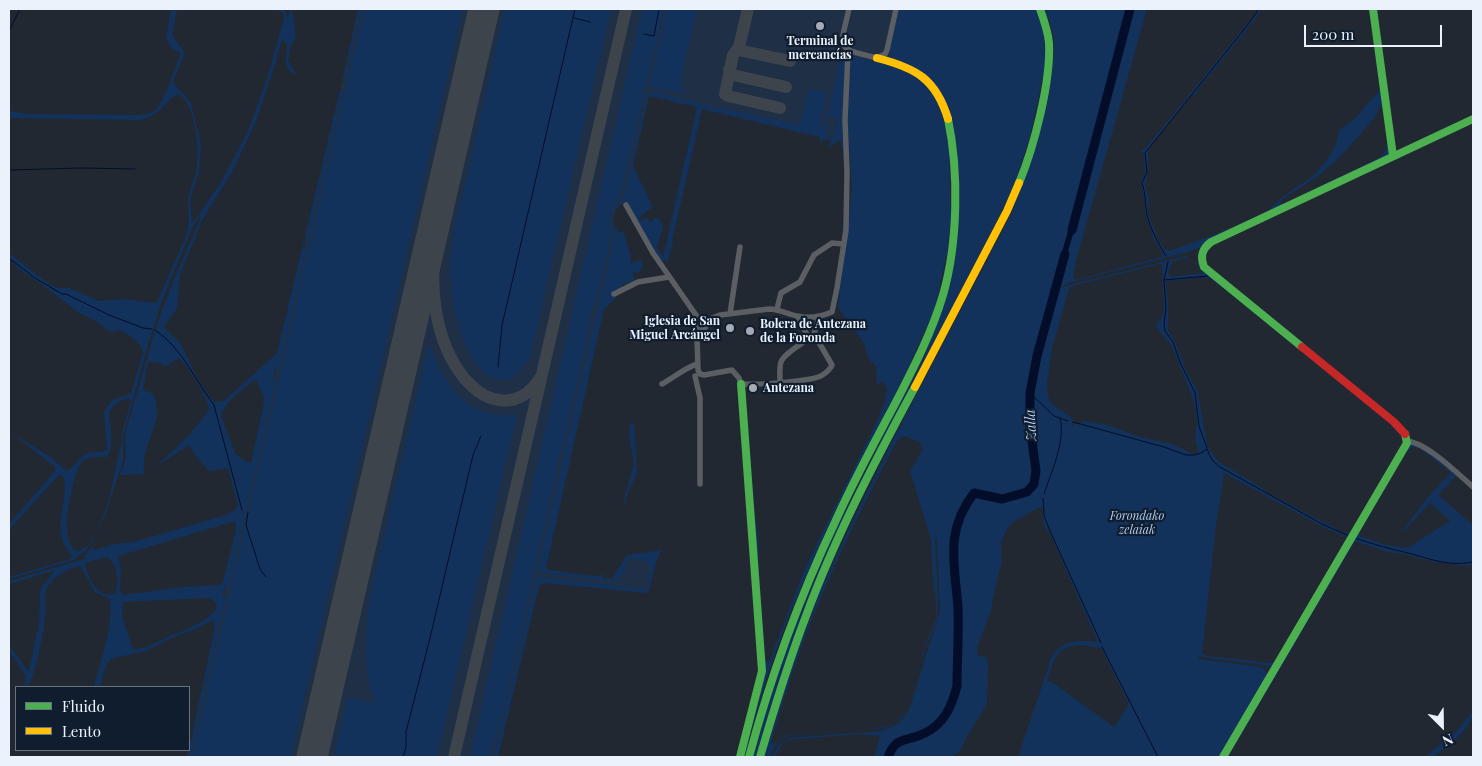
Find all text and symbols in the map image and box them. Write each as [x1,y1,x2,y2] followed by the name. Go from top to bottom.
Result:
[1307,15,1444,47] scale bar
[814,20,826,32] marker: Terminal de mercancías
[1312,24,1354,44] text: 200 m
[786,34,854,62] place label: Terminal de mercancías
[629,314,720,342] place label: Iglesia de San Miguel Arcángel
[760,317,866,345] place label: Bolera de Antezana de la Foronda
[724,322,736,334] marker: Iglesia de San Miguel Arcángel
[744,325,756,337] marker: Bolera de Antezana de la Foronda
[763,381,814,395] place label: Antezana
[747,382,759,394] marker: Antezana
[1022,409,1040,441] water label: Zalla
[1110,509,1164,537] park label: Forondako zelaiak
[15,686,190,751] legend
[62,696,105,716] text: Fluido
[1417,701,1467,751] north arrow
[62,721,101,741] text: Lento
[1440,730,1456,751] text: N

